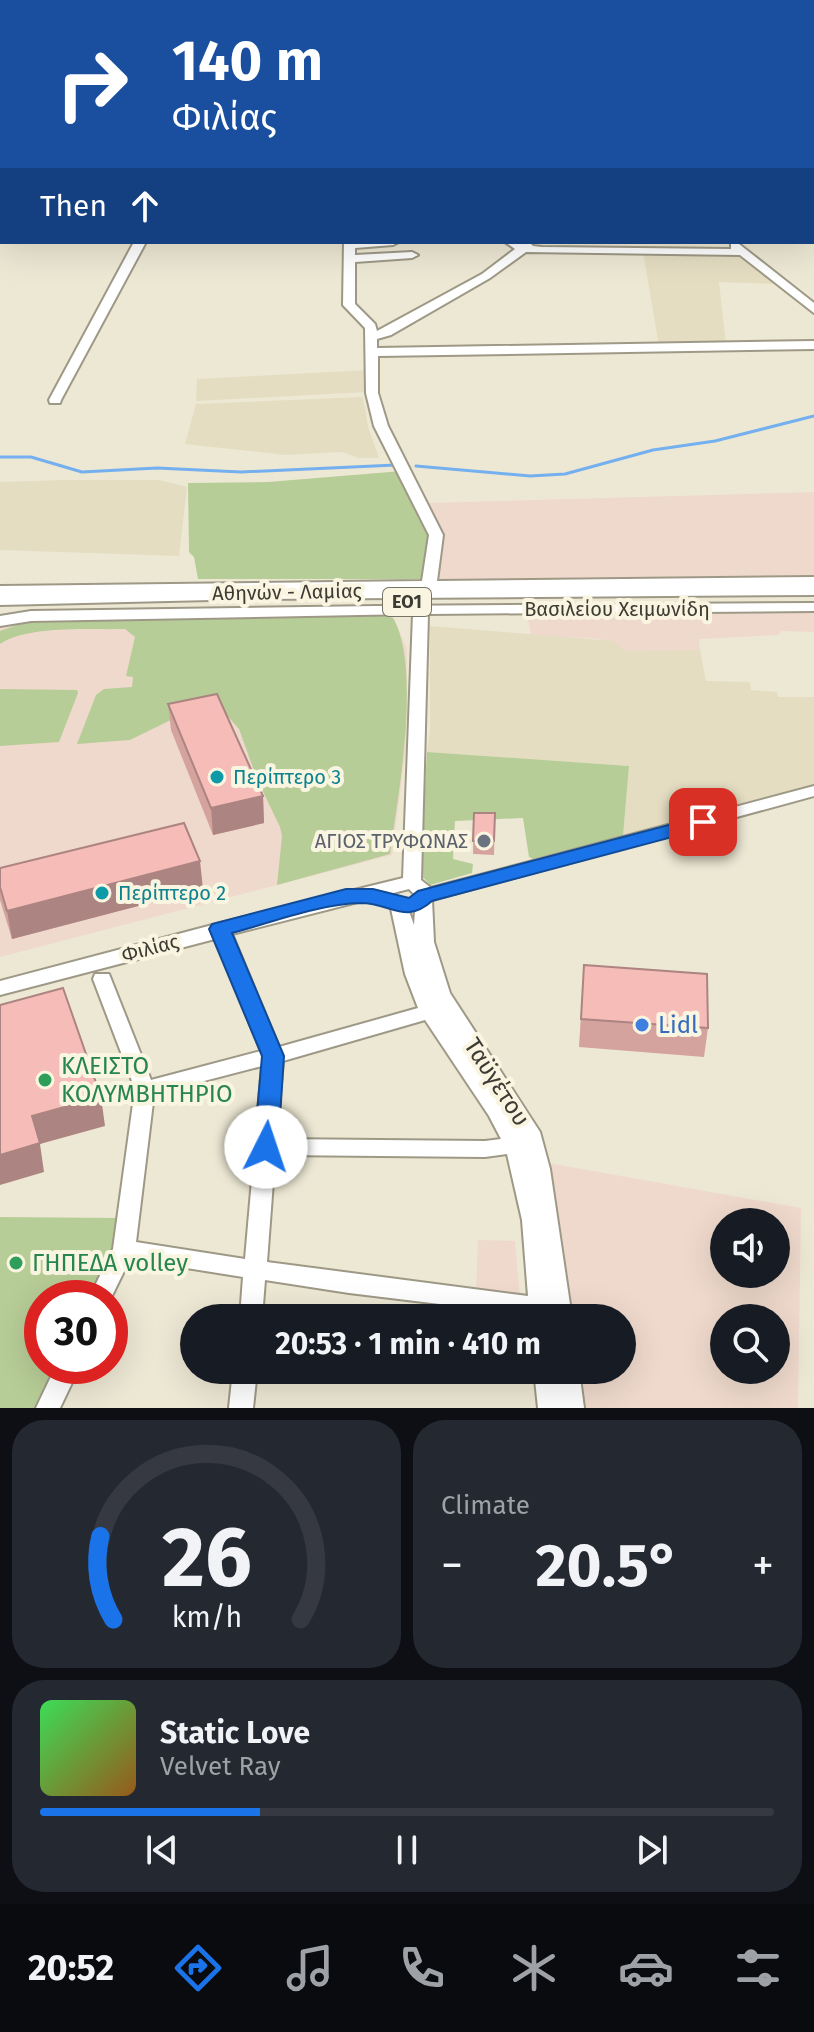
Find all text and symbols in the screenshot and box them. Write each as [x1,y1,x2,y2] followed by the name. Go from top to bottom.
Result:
[172,28,323,95] text: 140 m
[40,32,144,136] icon: right
[172,96,277,140] text: Φιλίας
[123,184,167,228] icon: ahead
[40,188,107,224] text: Then
[212,579,362,605] street label: Αθηνών - Λαμίας
[383,588,431,616] road number: ΕΟ1
[524,597,710,621] street label: Βασιλείου Χειμωνίδη
[233,765,341,789] place label: Περίπτερο 3
[208,768,226,786] marker: Περίπτερο 3
[669,788,737,856] pin
[681,800,725,844] icon: arrive
[315,829,468,853] place label: ΑΓΙΟΣ ΤΡΥΦΩΝΑΣ
[475,832,493,850] marker: ΑΓΙΟΣ ΤΡΥΦΩΝΑΣ
[118,881,226,905] place label: Περίπτερο 2
[93,884,111,902] marker: Περίπτερο 2
[119,929,181,967] street label: Φιλίας
[658,1011,698,1039] place label: Lidl
[633,1016,651,1034] marker: Lidl
[458,1033,536,1131] street label: Ταϋγέτου
[61,1052,233,1108] place label: ΚΛΕΙΣΤΟ ΚΟΛΥΜΒΗΤΗΡΙΟ
[36,1071,54,1089] marker: ΚΛΕΙΣΤΟ ΚΟΛΥΜΒΗΤΗΡΙΟ
[224,1105,308,1189] position arrow
[710,1208,790,1384] map controls
[710,1208,790,1288] button: sound
[32,1249,188,1277] place label: ΓΗΠΕΔΑ volley
[7,1254,25,1272] marker: ΓΗΠΕΔΑ volley
[24,1280,128,1384] speed limit sign: 30
[710,1304,790,1384] button: search
[275,1326,541,1362] text: 20:53 · 1 min · 410 m
[441,1490,530,1521] text: Climate
[162,1508,251,1608] text: 26
[536,1530,679,1602] text: 20.5°
[441,1539,463,1592] text: −
[752,1539,774,1592] text: +
[171,1600,242,1635] text: km/h
[160,1715,310,1751] text: Static Love
[160,1751,280,1782] text: Velvet Ray
[140,1828,184,1872] icon: previous
[385,1828,429,1872] icon: pause
[630,1828,674,1872] icon: next
[170,1940,226,1996] icon: directions
[282,1940,338,1996] icon: music
[394,1940,450,1996] icon: phone
[506,1940,562,1996] icon: climate
[618,1940,674,1996] icon: car
[730,1940,786,1996] icon: filters
[28,1946,114,1990] text: 20:52

